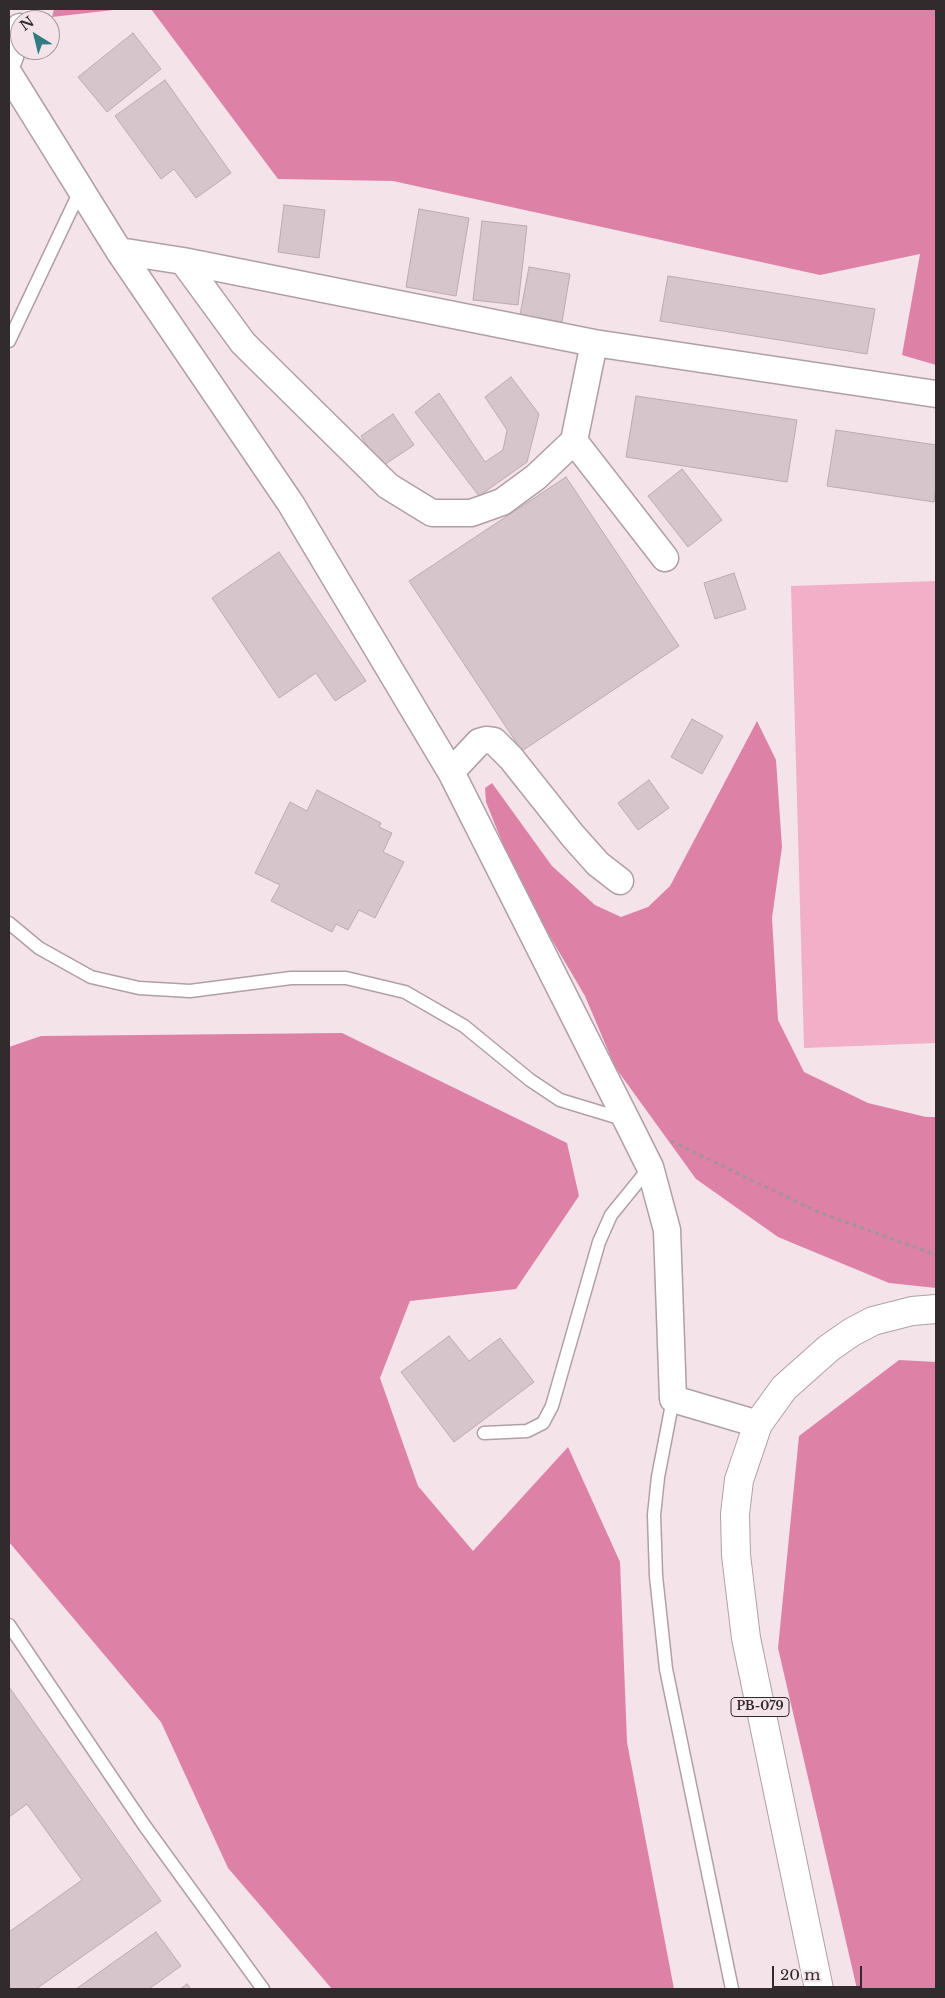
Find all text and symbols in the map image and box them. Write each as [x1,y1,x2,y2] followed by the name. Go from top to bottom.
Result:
[10,10,60,60] north arrow
[16,13,37,35] text: N
[731,1698,789,1716] road number: PB-079
[775,1956,865,1988] scale bar
[780,1965,820,1984] text: 20 m

